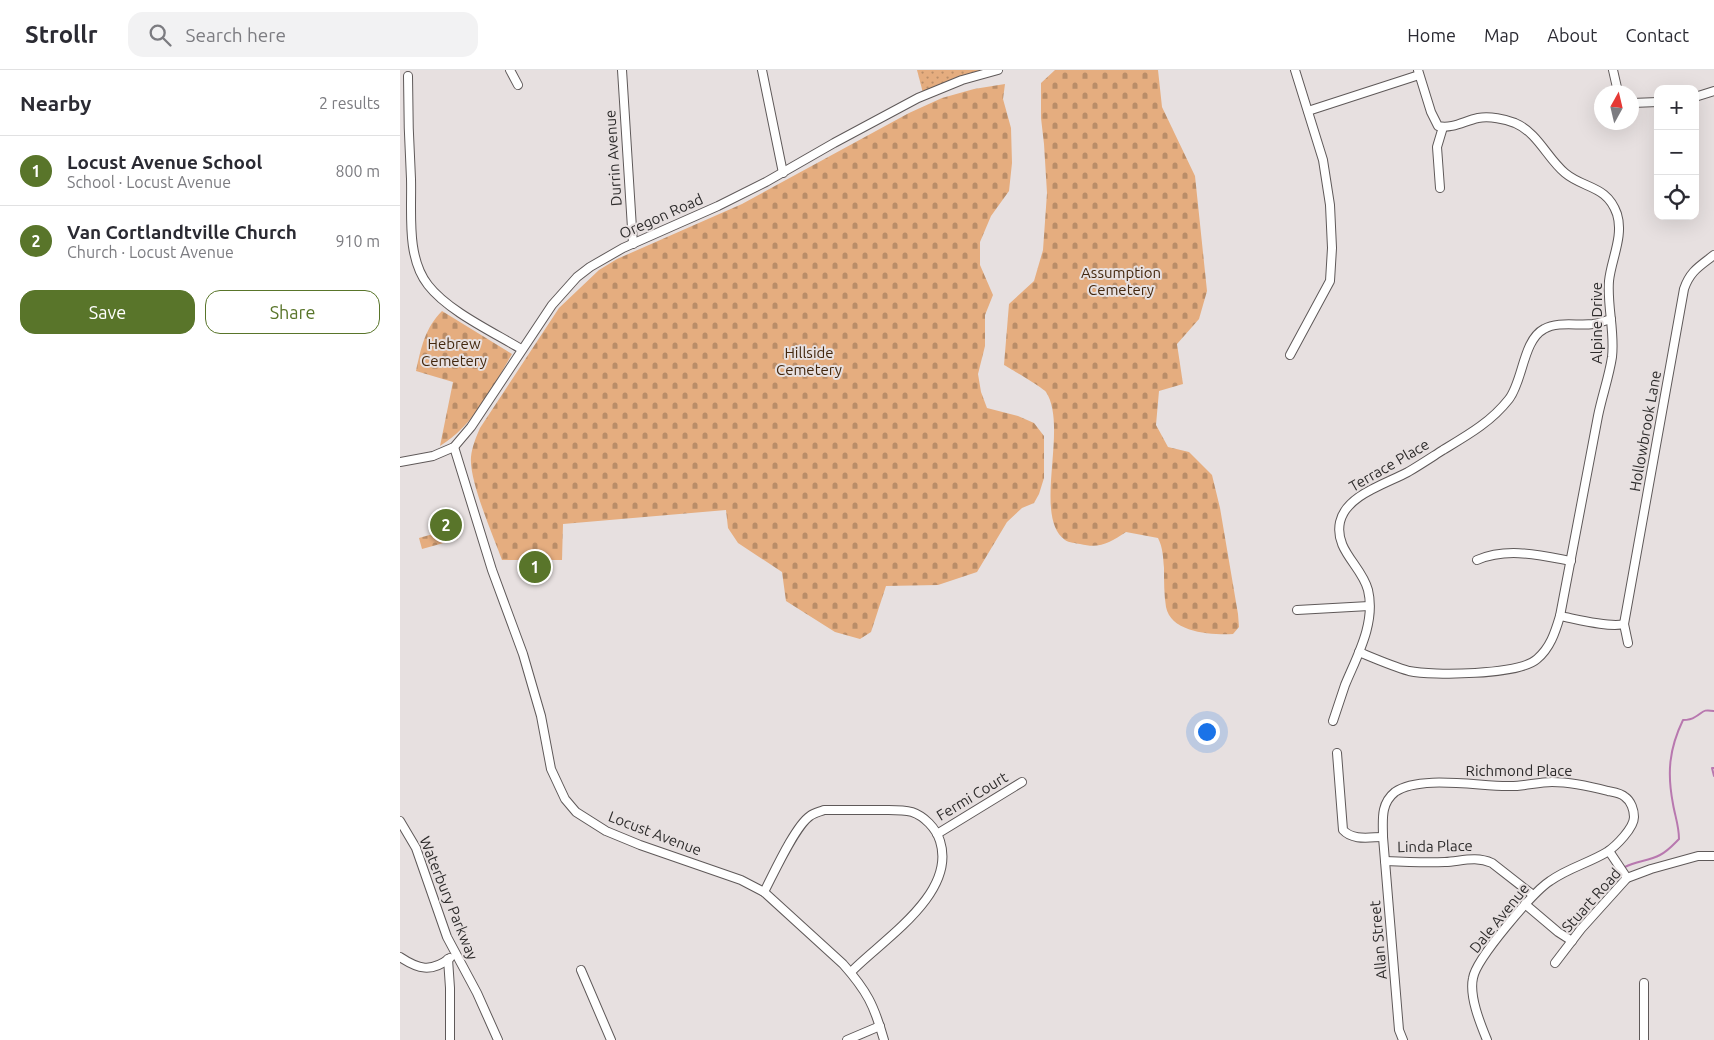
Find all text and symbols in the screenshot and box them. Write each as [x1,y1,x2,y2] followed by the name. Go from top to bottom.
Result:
[128,12,478,57] search box
[25,21,98,48] text: Strollr
[146,21,174,49] icon: search
[186,24,286,46] text: Search here
[1407,25,1456,45] text: Home
[1484,25,1519,45] text: Map
[1547,25,1597,45] text: About
[1625,25,1689,45] text: Contact
[1594,85,1639,130] north arrow
[1654,85,1699,220] map controls
[1654,85,1699,130] button: +
[20,91,91,115] text: Nearby
[319,94,380,112] text: 2 results
[601,109,625,207] street label: Durrin Avenue
[1654,130,1699,175] button: −
[67,151,262,173] text: Locust Avenue School
[31,162,41,180] text: 1
[335,162,380,180] text: 800 m
[67,173,231,191] text: School · Locust Avenue
[1654,175,1699,220] button: locate
[617,190,705,242] street label: Oregon Road
[67,221,297,243] text: Van Cortlandtville Church
[31,232,41,250] text: 2
[335,232,380,250] text: 910 m
[67,243,234,261] text: Church · Locust Avenue
[1081,264,1161,298] park label: Assumption Cemetery
[1588,282,1605,364] street label: Alpine Drive
[20,290,195,334] button: Save
[205,290,380,334] button: Share
[421,335,487,369] park label: Hebrew Cemetery
[776,344,842,378] park label: Hillside Cemetery
[1626,369,1664,493] street label: Hollowbrook Lane
[1346,435,1432,495] street label: Terrace Place
[430,506,462,544] pin: 2
[519,548,551,586] pin: 1
[1194,719,1220,745] your location
[1466,762,1572,779] street label: Richmond Place
[933,768,1011,824] street label: Fermi Court
[606,807,704,859] street label: Locust Avenue
[416,834,482,962] street label: Waterbury Parkway
[1397,837,1473,855] street label: Linda Place
[1558,865,1624,935] street label: Stuart Road
[1466,880,1532,956] street label: Dale Avenue
[1366,900,1390,980] street label: Allan Street

